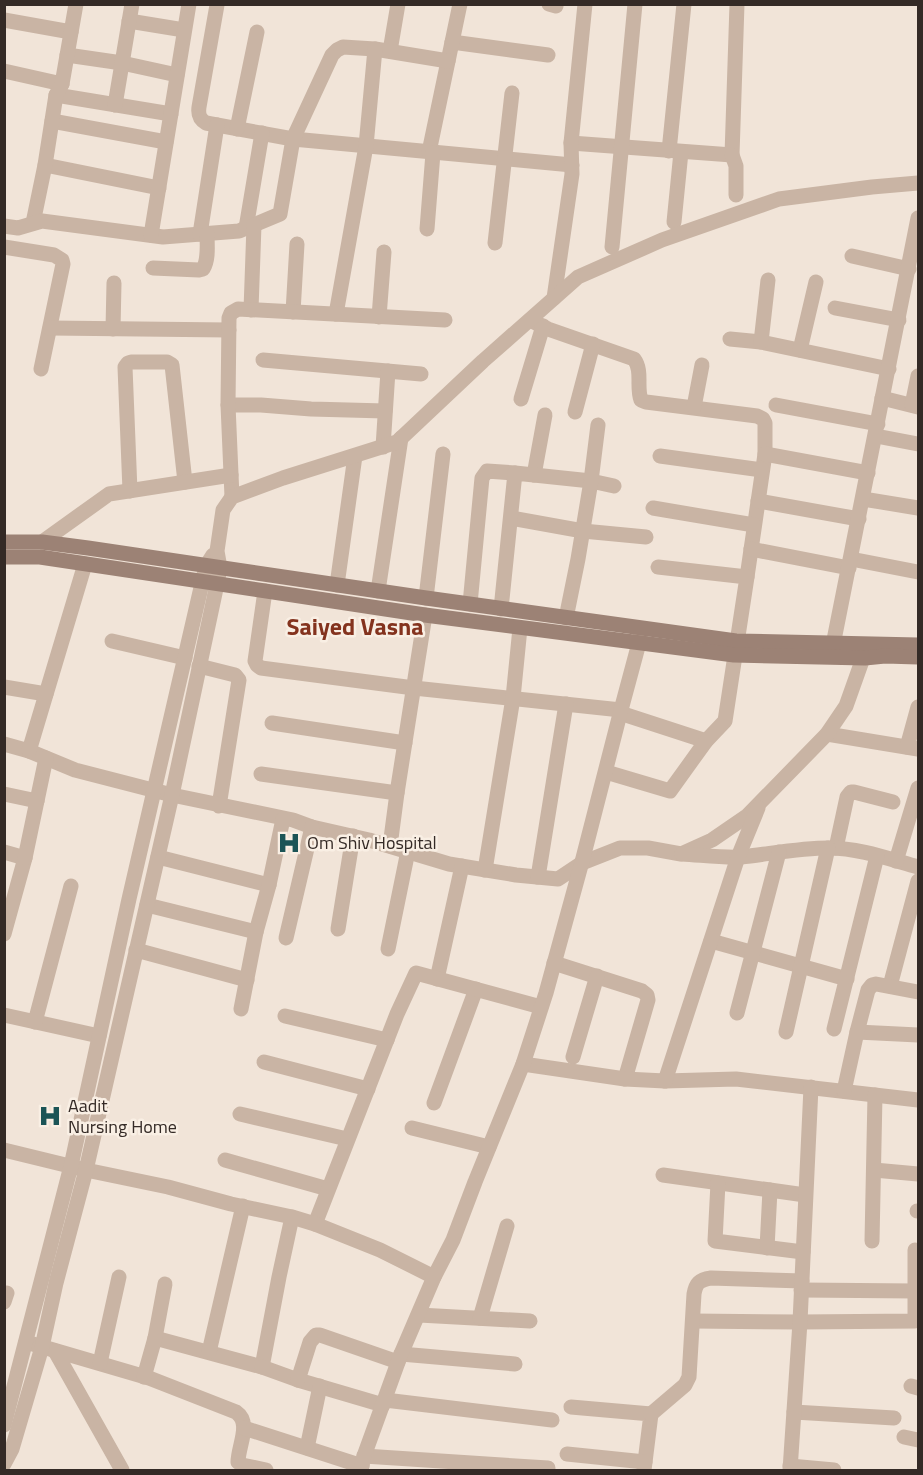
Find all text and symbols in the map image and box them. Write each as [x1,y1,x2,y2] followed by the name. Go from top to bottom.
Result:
[286,608,424,644] district label: Saiyed Vasna
[307,829,437,856] place label: Om Shiv Hospital
[276,830,302,856] hospital icon: Om Shiv Hospital
[68,1092,177,1140] place label: Aadit Nursing Home
[37,1103,63,1129] hospital icon: Aadit Nursing Home

